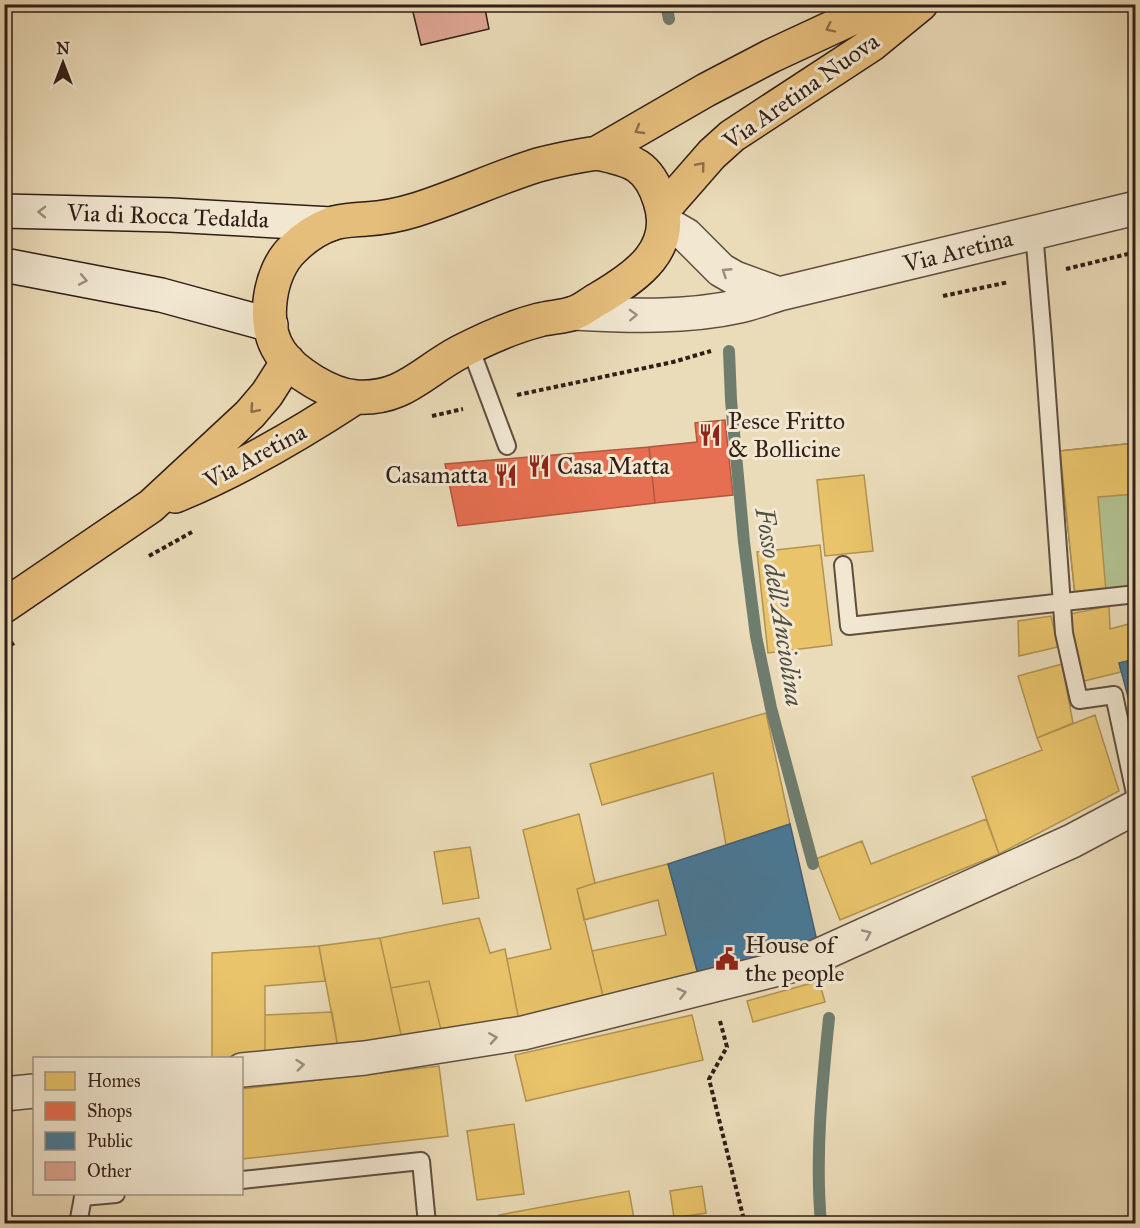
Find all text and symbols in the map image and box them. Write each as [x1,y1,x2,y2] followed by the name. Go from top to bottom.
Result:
[825,21,836,33] one-way arrow
[716,26,885,156] street label: Via Aretina Nuova
[33,33,93,93] north arrow
[56,39,70,58] text: N
[635,123,645,134] one-way arrow
[694,162,705,173] one-way arrow
[65,197,270,235] street label: Via di Rocca Tedalda
[37,206,46,218] one-way arrow
[899,223,1017,279] street label: Via Aretina
[722,267,732,279] one-way arrow
[77,273,87,286] one-way arrow
[628,308,637,321] one-way arrow
[250,402,261,412] one-way arrow
[728,406,845,464] place label: Pesce Fritto & Bollicine
[198,416,312,496] street label: Via Aretina
[697,422,723,448] restaurant icon: Pesce Fritto & Bollicine
[557,451,670,481] place label: Casa Matta
[526,453,552,479] restaurant icon: Casa Matta
[385,460,489,490] place label: Casamatta
[493,462,519,488] restaurant icon: Casamatta
[748,504,811,709] water label: Fosso dell'Anciolina
[861,929,872,941] one-way arrow
[745,930,845,988] place label: House of the people
[714,946,740,972] public building icon: House of the people
[677,988,687,1000] one-way arrow
[487,1032,497,1045] one-way arrow
[33,1057,243,1195] legend
[295,1059,304,1072] one-way arrow
[87,1070,141,1092] text: Homes
[87,1100,132,1122] text: Shops
[87,1130,133,1152] text: Public
[87,1160,132,1182] text: Other

